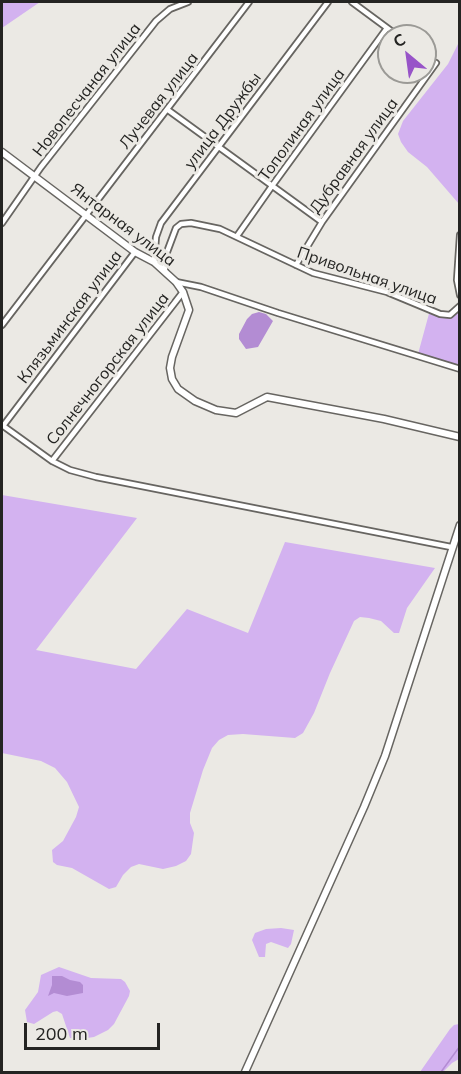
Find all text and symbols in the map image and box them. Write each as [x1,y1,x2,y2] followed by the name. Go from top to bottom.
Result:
[29,20,145,160] street label: Новопесчаная улица
[377,24,437,84] north arrow
[390,29,409,51] text: С
[115,49,203,153] street label: Лучевая улица
[255,65,349,185] street label: Тополиная улица
[180,69,266,173] street label: улица Дружбы
[306,95,402,217] street label: Дубравная улица
[67,179,179,271] street label: Янтарная улица
[295,243,439,309] street label: Привольная улица
[14,247,126,387] street label: Клязьминская улица
[43,289,173,449] street label: Солнечногорская улица
[27,1011,164,1049] scale bar
[35,1022,88,1045] text: 200 m

